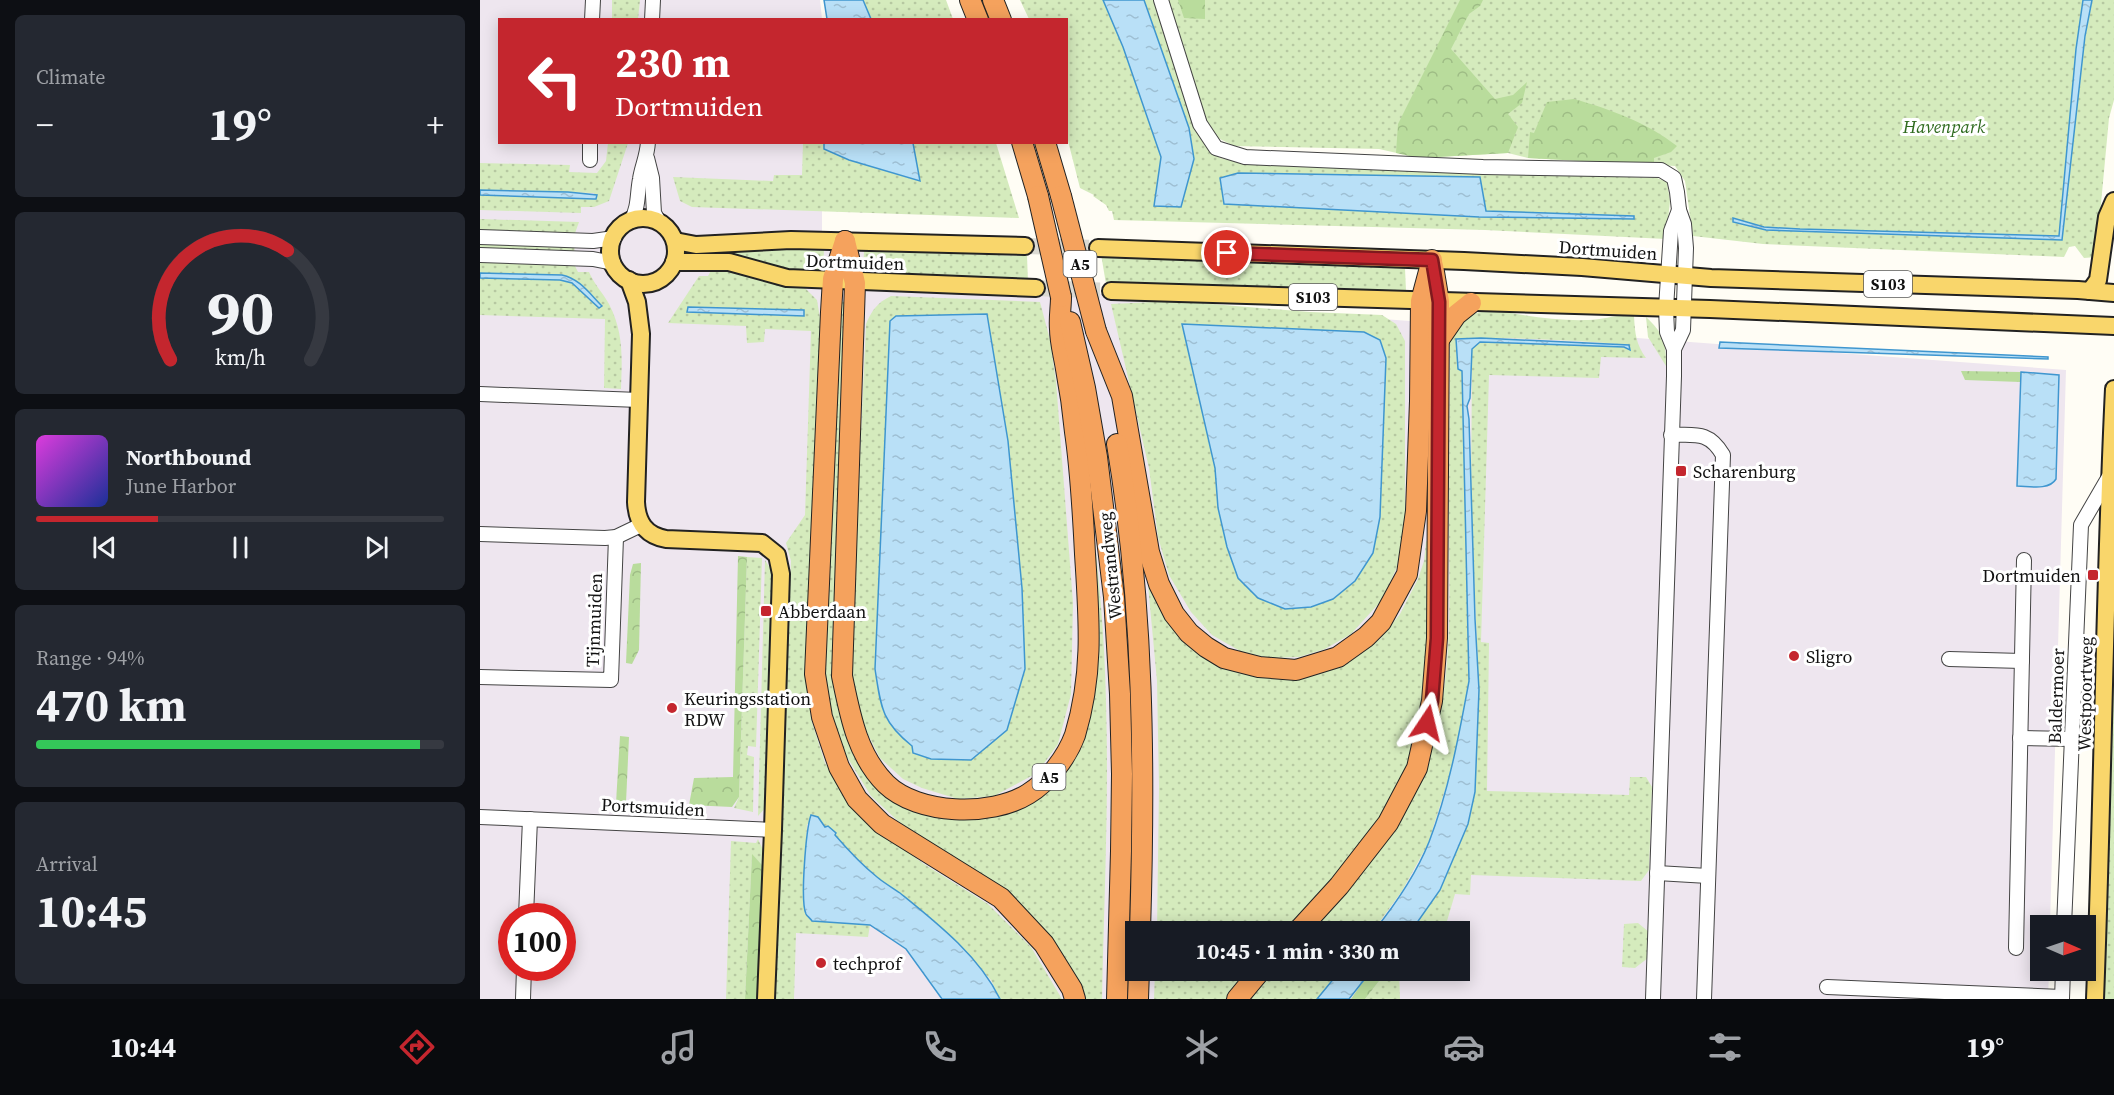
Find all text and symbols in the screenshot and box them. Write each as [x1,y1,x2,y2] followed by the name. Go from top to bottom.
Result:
[615,33,730,91] text: 230 m
[516,42,594,120] icon: left
[36,63,105,91] text: Climate
[615,88,763,125] text: Dortmuiden
[208,93,272,155] text: 19°
[36,102,54,147] text: −
[426,102,444,147] text: +
[1902,114,1986,139] park label: Havenpark
[1201,227,1252,278] pin
[1558,234,1658,266] street label: Dortmuiden
[1210,236,1243,269] icon: arrive
[805,248,905,276] street label: Dortmuiden
[1064,251,1096,277] road number: A5
[206,269,274,355] text: 90
[1864,271,1912,297] road number: S103
[1289,284,1337,310] road number: S103
[214,343,266,372] text: km/h
[126,442,251,472] text: Northbound
[1693,459,1796,484] place label: Scharenburg
[1674,464,1688,478] marker: Scharenburg
[126,472,236,500] text: June Harbor
[1092,511,1128,621] street label: Westrandweg
[88,531,121,564] icon: previous
[224,531,257,564] icon: pause
[360,531,393,564] icon: next
[1982,563,2081,588] place label: Dortmuiden
[2086,568,2100,582] marker: Dortmuiden
[580,572,608,668] street label: Tijnmuiden
[778,599,866,624] place label: Abberdaan
[759,604,773,618] marker: Abberdaan
[2071,636,2099,752] street label: Westpoortweg
[36,644,145,672] text: Range · 94%
[1806,644,1853,669] place label: Sligro
[2042,647,2070,744] street label: Baldermoer
[1787,649,1801,663] marker: Sligro
[36,674,187,736] text: 470 km
[684,686,811,732] place label: Keuringsstation RDW
[1395,691,1459,755] position arrow
[665,701,679,715] marker: Keuringsstation RDW
[1032,764,1066,790] road number: A5
[600,792,706,822] street label: Portsmuiden
[36,850,98,878] text: Arrival
[36,880,147,942] text: 10:45
[498,903,576,981] speed limit sign: 100
[2030,915,2096,981] north arrow
[2030,915,2096,981] map controls
[1196,936,1399,966] text: 10:45 · 1 min · 330 m
[833,951,903,976] place label: techprof
[814,956,828,970] marker: techprof
[396,1026,438,1068] icon: directions
[658,1026,700,1068] icon: music
[919,1026,961,1068] icon: phone
[1181,1026,1223,1068] icon: climate
[1443,1026,1485,1068] icon: car
[1704,1026,1746,1068] icon: filters
[110,1029,176,1066] text: 10:44
[1966,1029,2004,1066] text: 19°

